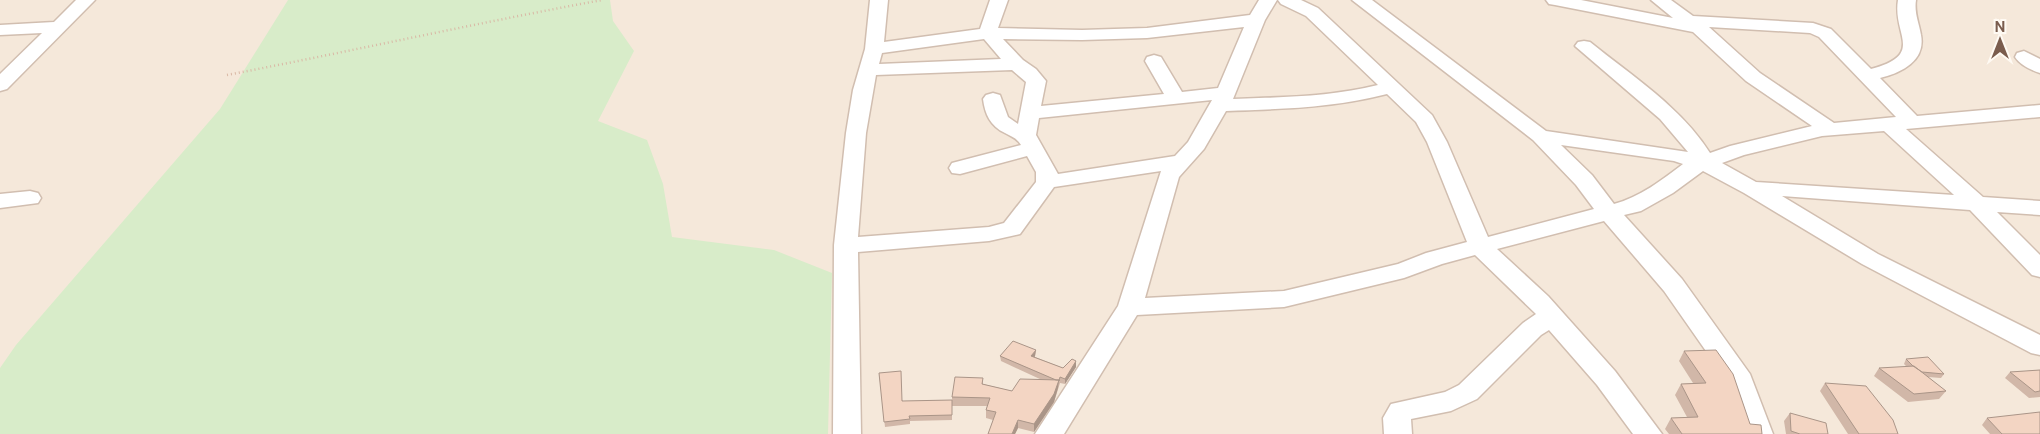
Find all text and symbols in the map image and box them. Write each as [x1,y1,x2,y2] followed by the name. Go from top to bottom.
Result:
[1975,15,2025,65] north arrow
[1995,19,2005,35] text: N

